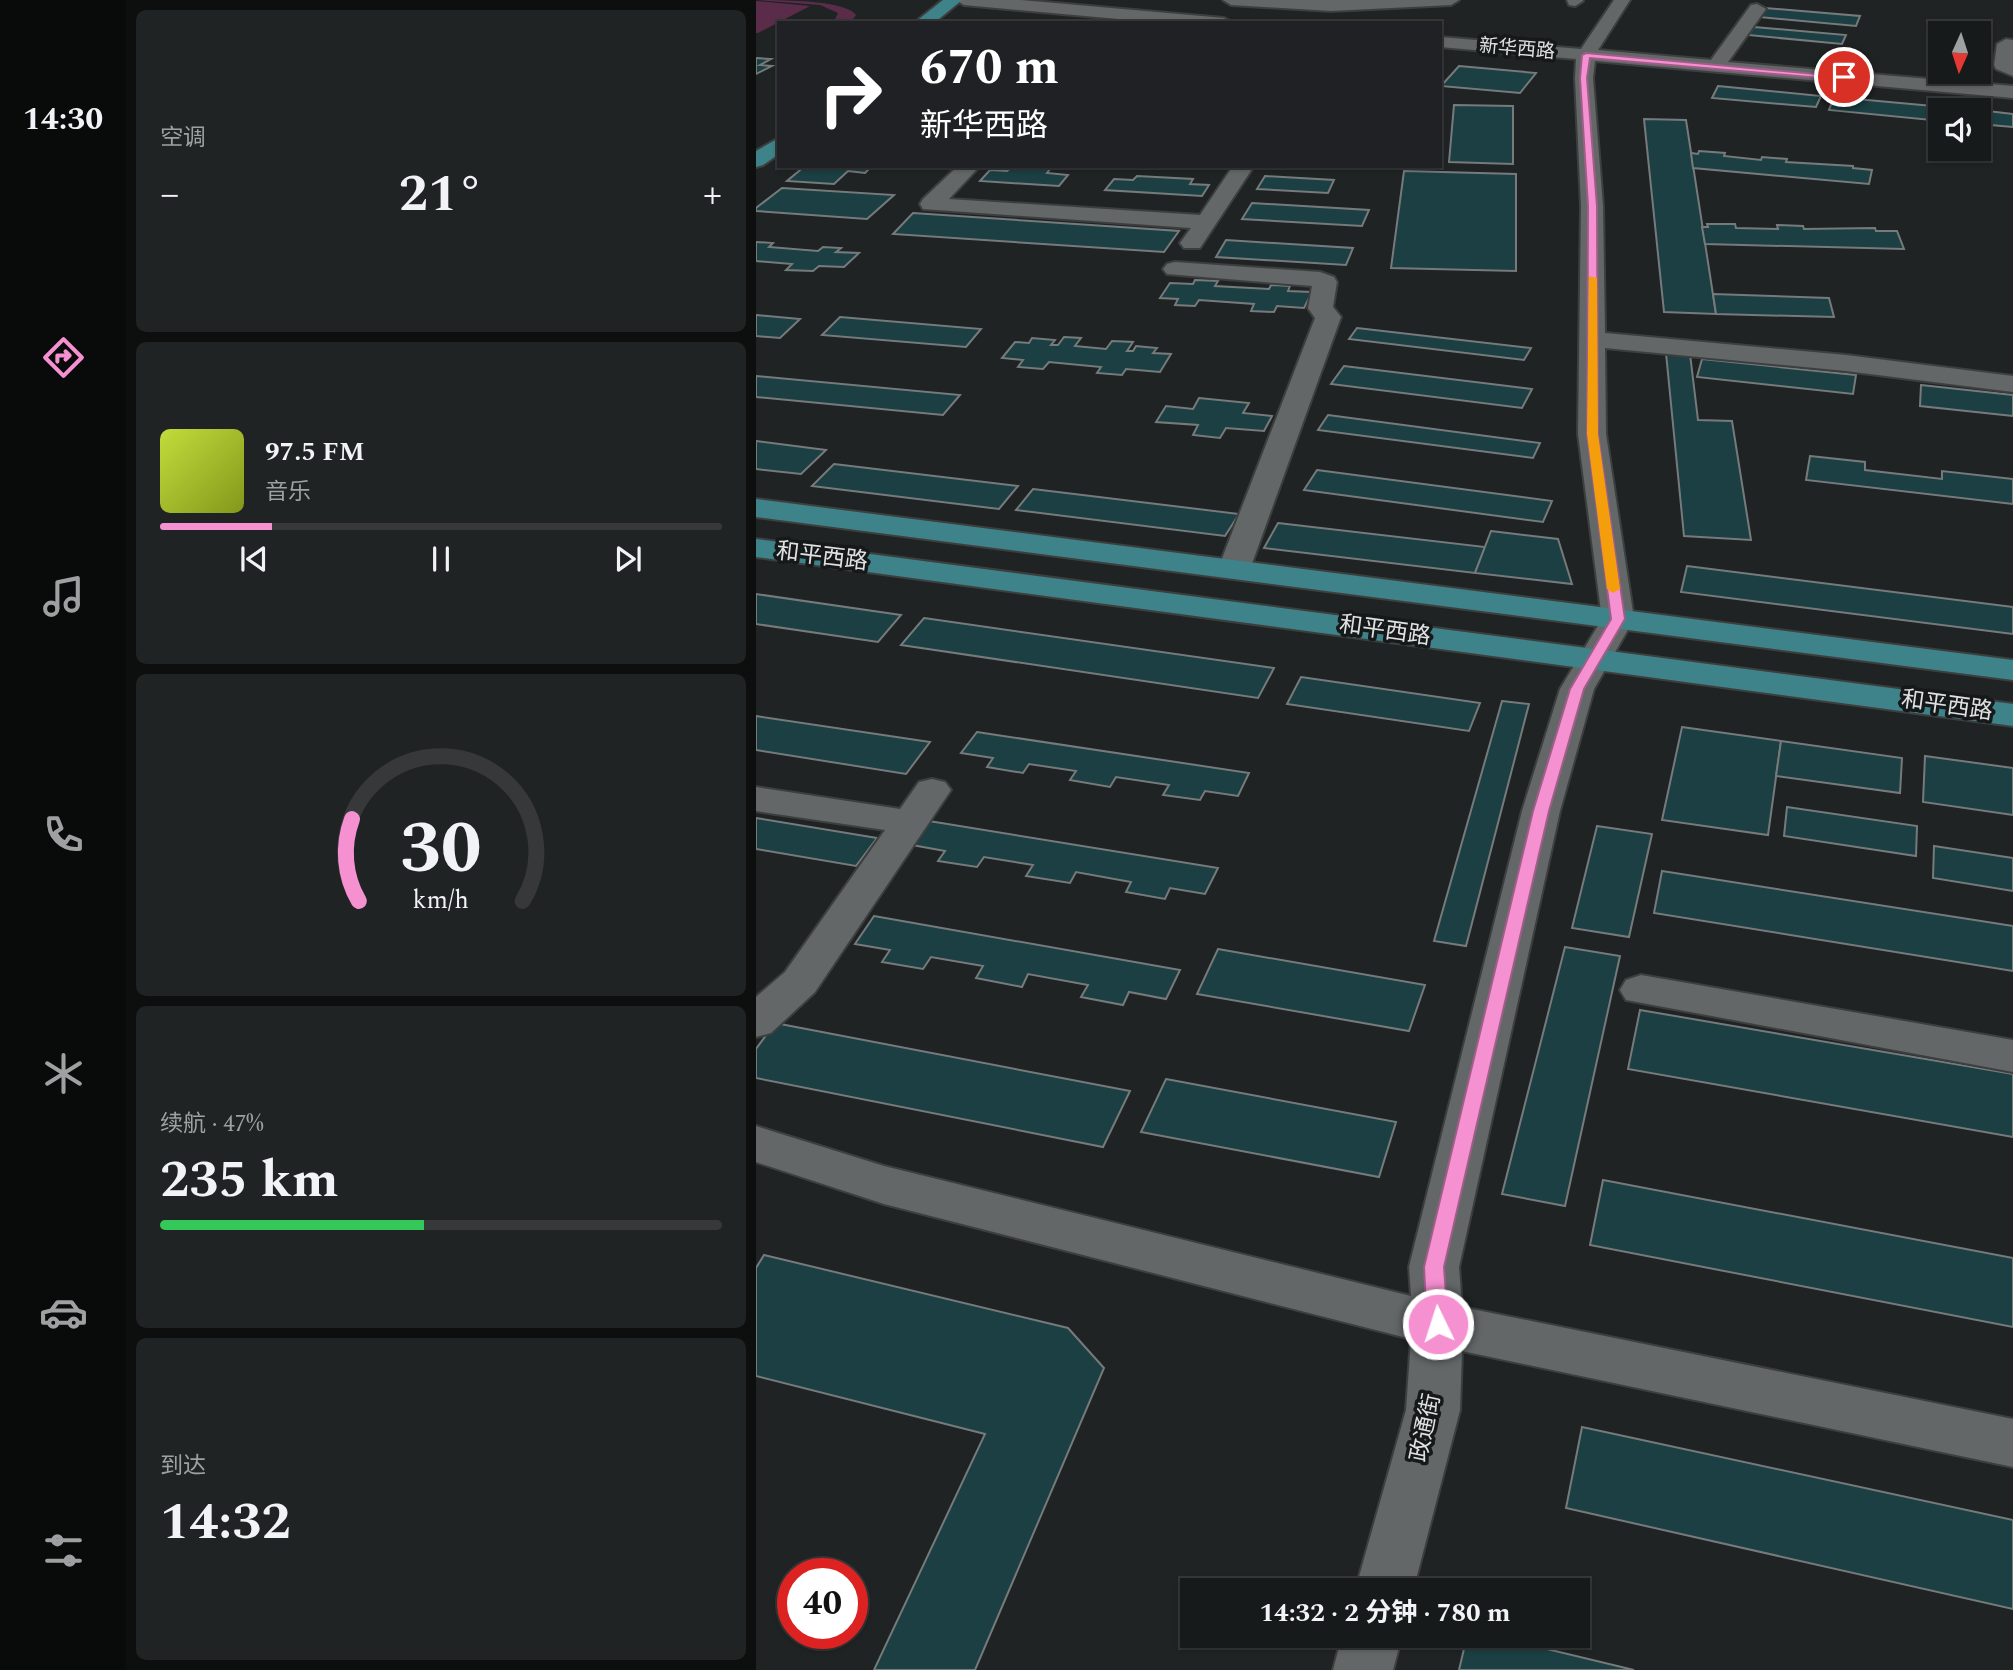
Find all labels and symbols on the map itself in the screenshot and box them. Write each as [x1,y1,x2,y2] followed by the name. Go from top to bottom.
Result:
[1928,21,1992,84] north arrow
[1478,31,1556,67] street label: 新华西路
[1814,47,1874,107] pin
[774,534,870,580] street label: 和平西路
[1337,607,1433,655] street label: 和平西路
[1899,682,1995,730] street label: 和平西路
[1401,1287,1475,1361] position arrow
[1402,1391,1450,1465] street label: 政通街
[777,1558,868,1649] speed limit sign: 40

